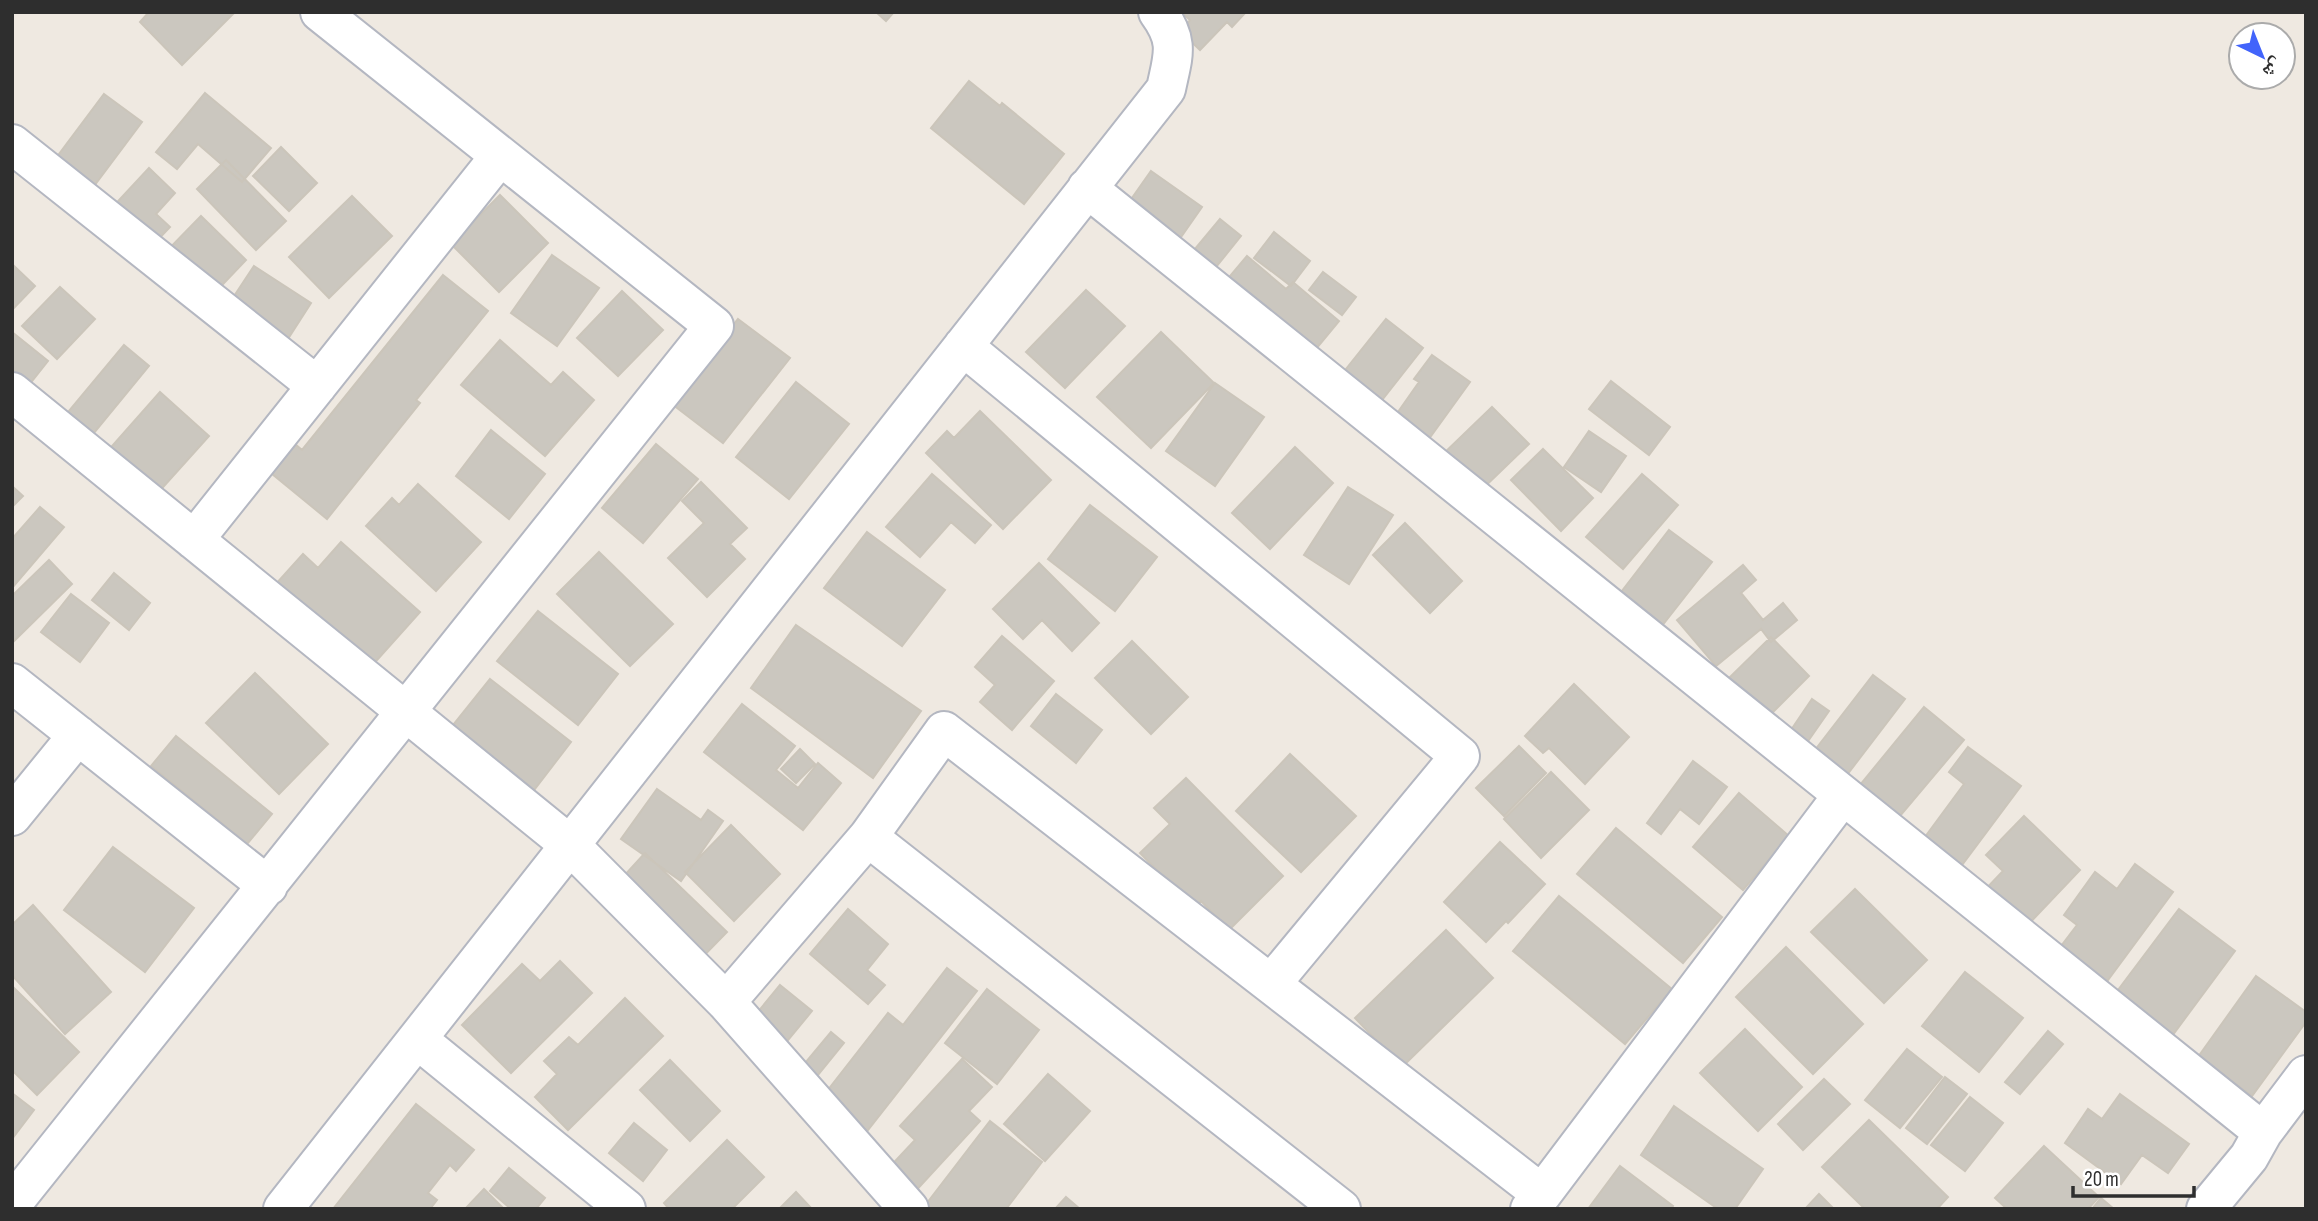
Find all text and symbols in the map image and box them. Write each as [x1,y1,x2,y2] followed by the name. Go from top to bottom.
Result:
[2227,21,2297,91] north arrow
[2257,52,2288,83] text: ش
[2073,1154,2194,1198] scale bar
[2084,1167,2119,1192] text: 20 m

